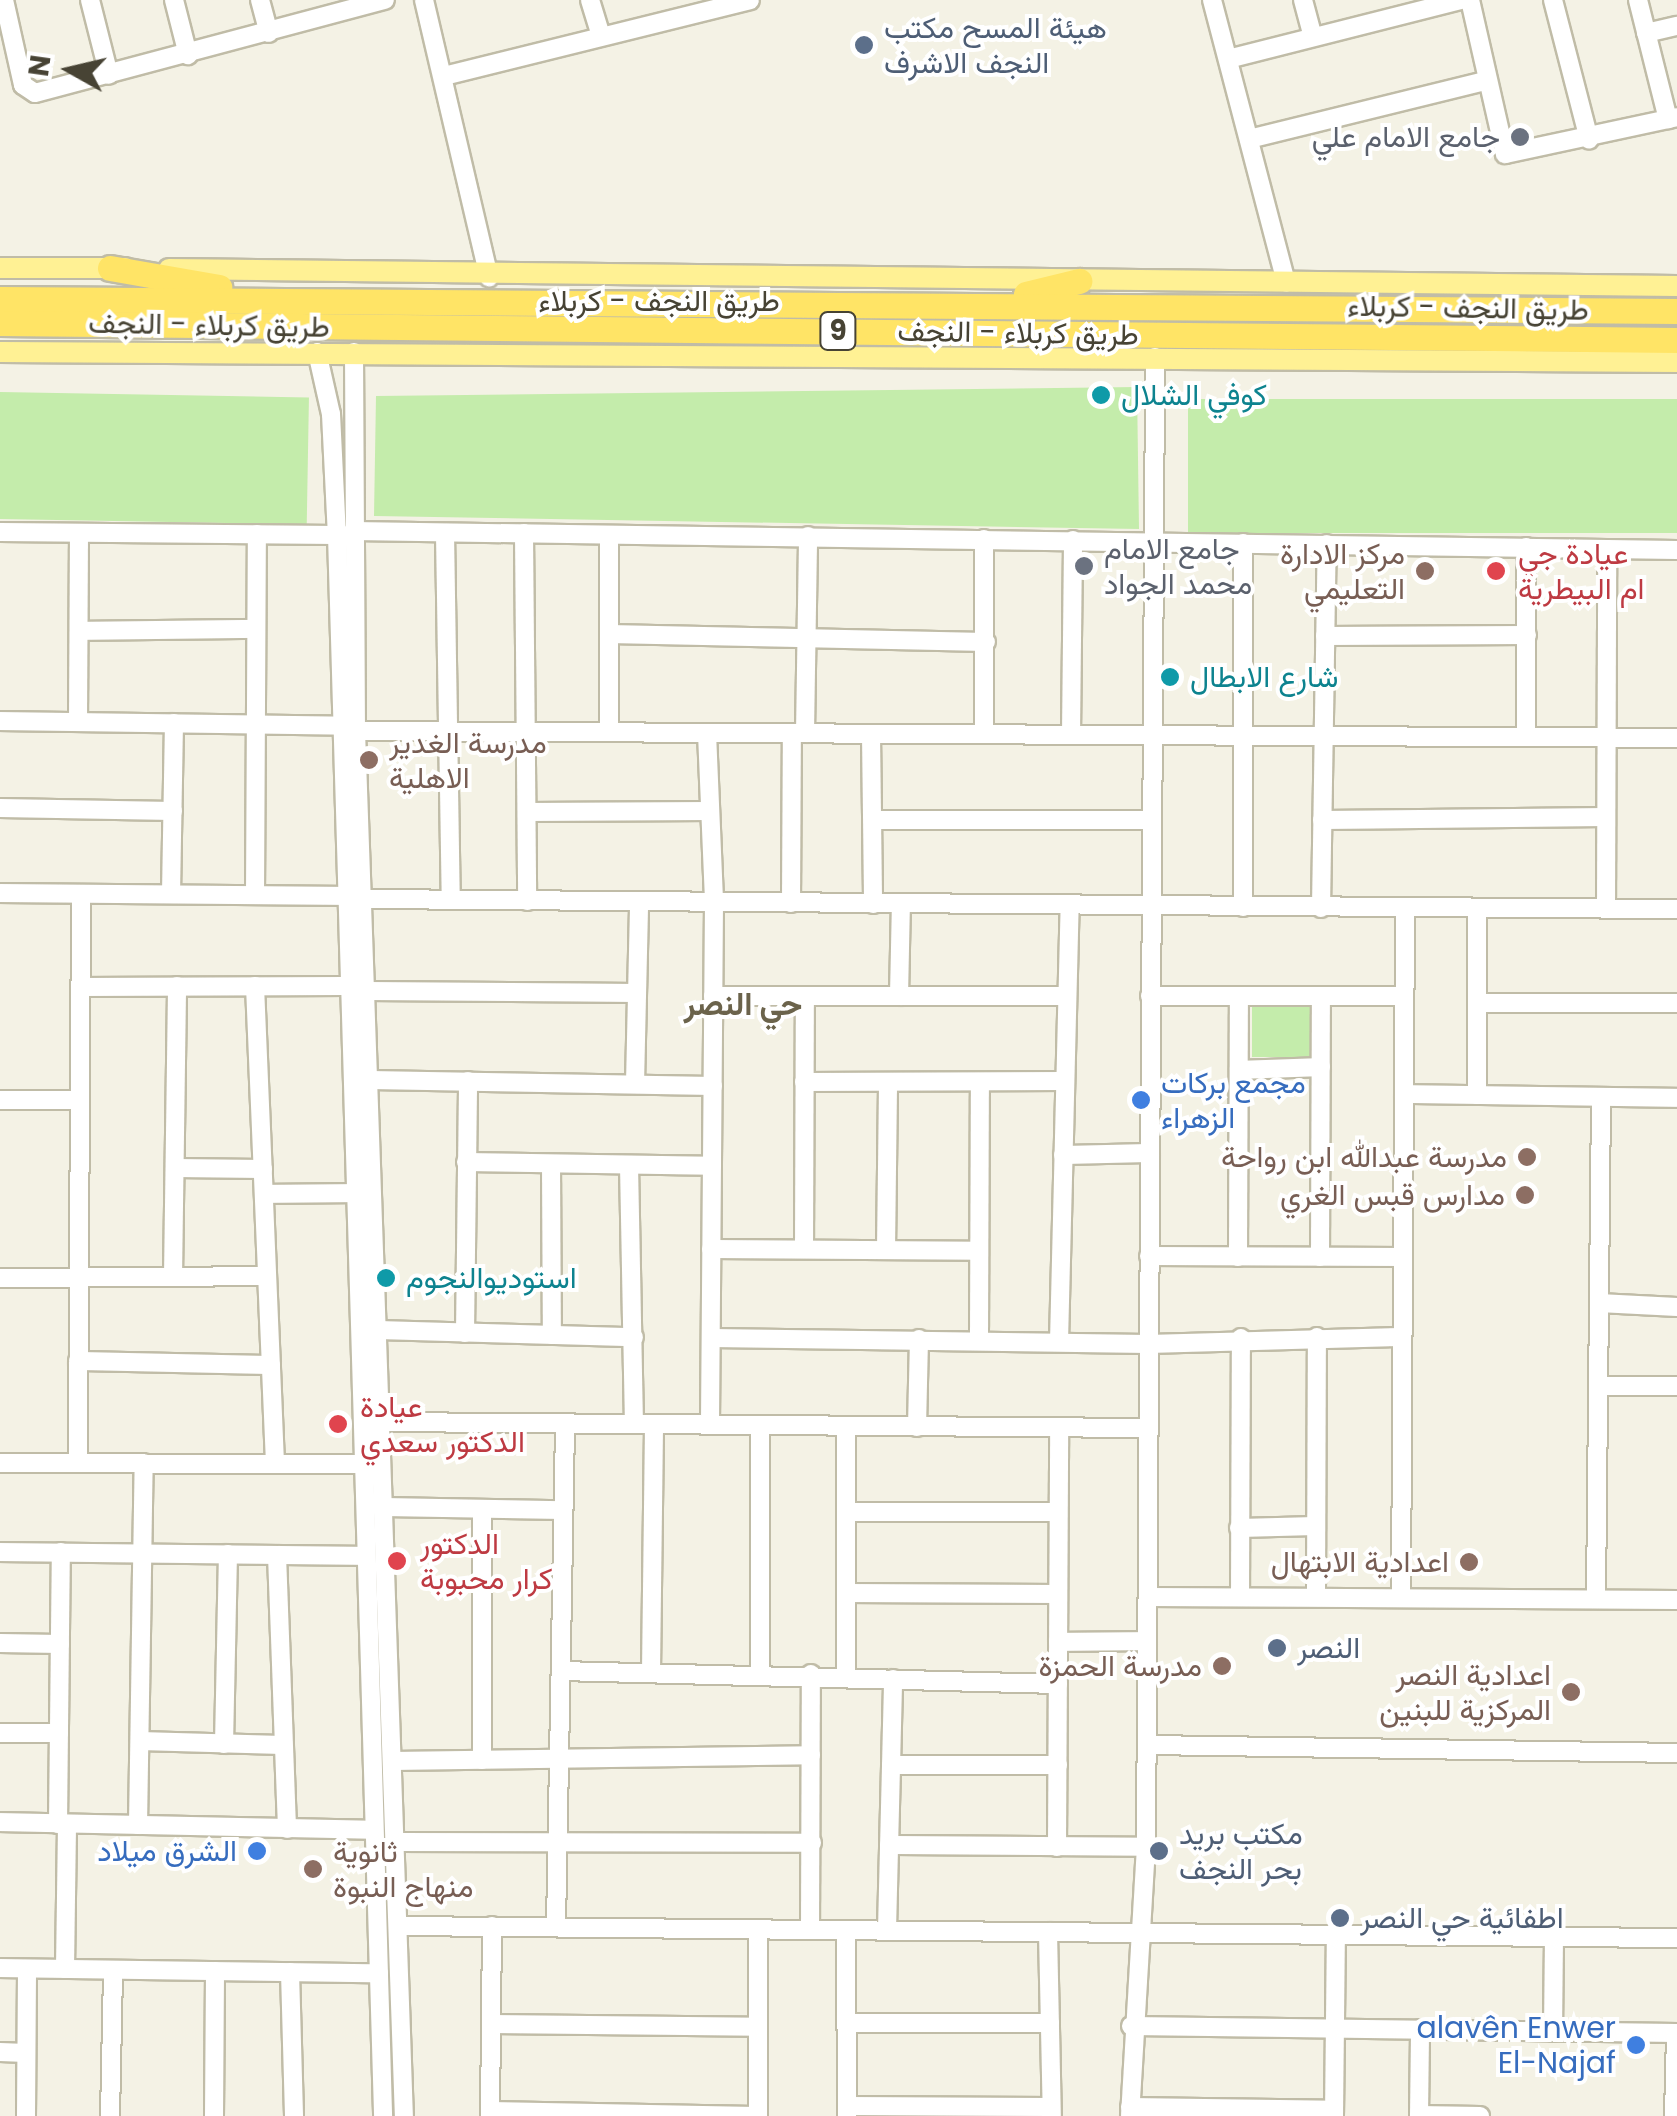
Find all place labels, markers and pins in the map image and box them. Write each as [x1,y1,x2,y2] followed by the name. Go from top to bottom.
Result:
[884,10,1107,80] place label: هيئة المسح مكتب النجف الاشرف
[853,34,875,56] marker: هيئة المسح مكتب النجف الاشرف
[1312,119,1500,155] place label: جامع الامام علي
[1509,126,1531,148] marker: جامع الامام علي
[1121,377,1267,413] place label: كوفي الشلال
[1090,384,1112,406] marker: كوفي الشلال
[1104,531,1252,602] place label: جامع الامام محمد الجواد
[1280,536,1405,606] place label: مركز الادارة التعليمي
[1518,536,1644,606] place label: عيادة جي ام البيطرية
[1073,555,1095,577] marker: جامع الامام محمد الجواد
[1483,558,1509,584] marker: عيادة جي ام البيطرية
[1414,560,1436,582] marker: مركز الادارة التعليمي
[1190,659,1338,695] place label: شارع الابطال
[1159,666,1181,688] marker: شارع الابطال
[389,725,547,796] place label: مدرسة الغدير الاهلية
[358,749,380,771] marker: مدرسة الغدير الاهلية
[1161,1065,1306,1136] place label: مجمع بركات الزهراء
[1130,1089,1152,1111] marker: مجمع بركات الزهراء
[1221,1139,1507,1175] place label: مدرسة عبدالله ابن رواحة
[1516,1146,1538,1168] marker: مدرسة عبدالله ابن رواحة
[1280,1177,1505,1213] place label: مدارس قبس الغري
[1514,1184,1536,1206] marker: مدارس قبس الغري
[406,1260,577,1296] place label: استوديوالنجوم
[375,1267,397,1289] marker: استوديوالنجوم
[360,1389,525,1460] place label: عيادة الدكتور سعدي
[325,1411,351,1437] marker: عيادة الدكتور سعدي
[420,1526,553,1596] place label: الدكتور كرار محبوبة
[1271,1544,1449,1580] place label: اعدادية الابتهال
[384,1548,410,1574] marker: الدكتور كرار محبوبة
[1458,1551,1480,1573] marker: اعدادية الابتهال
[1297,1630,1360,1666] place label: النصر
[1266,1637,1288,1659] marker: النصر
[1038,1648,1202,1684] place label: مدرسة الحمزة
[1211,1655,1233,1677] marker: مدرسة الحمزة
[1379,1657,1551,1728] place label: اعدادية النصر المركزية للبنين
[1560,1681,1582,1703] marker: اعدادية النصر المركزية للبنين
[1179,1816,1303,1886] place label: مكتب بريد بحر النجف
[97,1833,237,1869] place label: الشرق ميلاد
[333,1834,473,1904] place label: ثانوية منهاج النبوة
[246,1840,268,1862] marker: الشرق ميلاد
[1148,1840,1170,1862] marker: مكتب بريد بحر النجف
[302,1858,324,1880] marker: ثانوية منهاج النبوة
[1360,1900,1564,1936] place label: اطفائية حي النصر
[1329,1907,1351,1929] marker: اطفائية حي النصر
[1416,2010,1616,2080] place label: alavên Enwer El-Najaf
[1625,2034,1647,2056] marker: alavên Enwer El-Najaf

